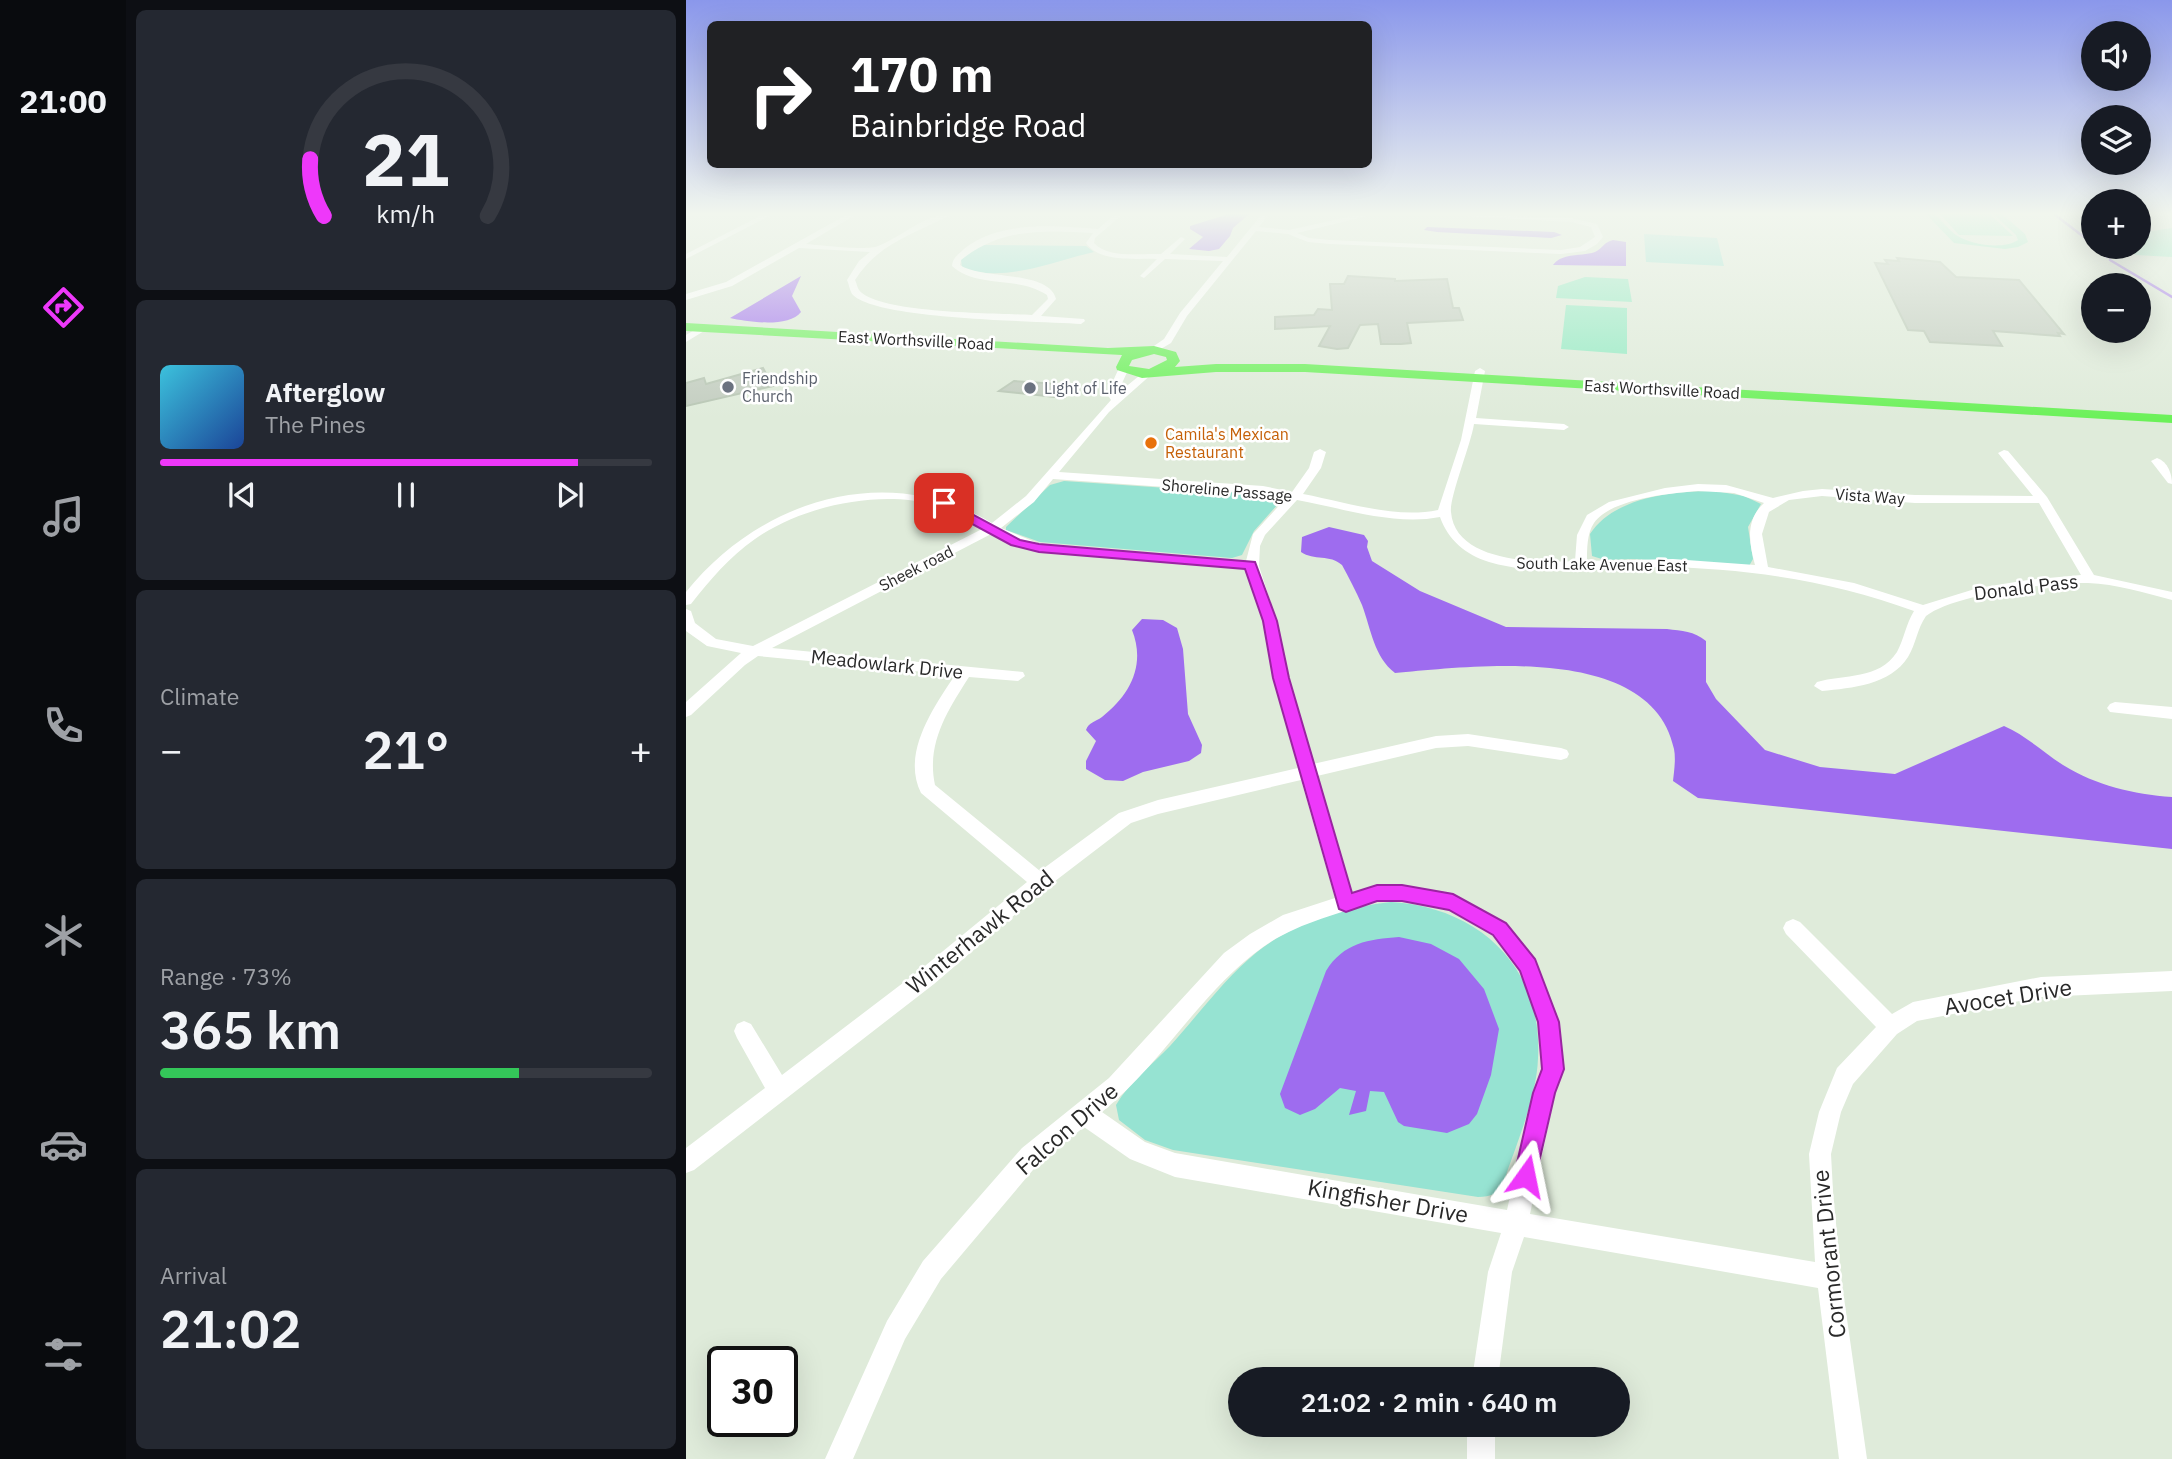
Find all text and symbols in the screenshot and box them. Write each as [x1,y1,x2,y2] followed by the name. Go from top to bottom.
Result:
[2081,21,2151,343] map controls
[2081,21,2151,91] button: sound
[850,42,994,105] text: 170 m
[735,49,826,140] icon: right
[19,80,107,122] text: 21:00
[850,104,1086,146] text: Bainbridge Road
[2081,105,2151,175] button: layers
[362,111,450,206] text: 21
[2081,189,2151,259] button: +
[377,197,435,230] text: km/h
[2081,273,2151,343] button: −
[39,283,88,332] icon: directions
[838,326,994,354] street label: East Worthsville Road
[742,368,818,406] place label: Friendship Church
[265,375,385,409] text: Afterglow
[1584,375,1740,403] street label: East Worthsville Road
[1044,378,1127,398] place label: Light of Life
[720,379,736,395] marker: Friendship Church
[1022,380,1038,396] marker: Light of Life
[265,409,366,439] text: The Pines
[1165,424,1289,462] place label: Camila's Mexican Restaurant
[1143,435,1159,451] marker: Camila's Mexican Restaurant
[914,473,974,533] pin
[1161,474,1293,506] street label: Shoreline Passage
[223,476,261,514] icon: previous
[387,476,425,514] icon: pause
[551,476,589,514] icon: next
[925,484,963,522] icon: arrive
[1834,484,1906,508] street label: Vista Way
[39,492,88,541] icon: music
[875,541,957,595] street label: Sheek road
[1516,553,1688,575] street label: South Lake Avenue East
[1972,569,2080,605] street label: Donald Pass
[810,644,964,684] street label: Meadowlark Drive
[160,681,239,711] text: Climate
[39,701,88,750] icon: phone
[363,716,449,783] text: 21°
[160,725,183,774] text: −
[629,725,652,774] text: +
[899,862,1059,1000] street label: Winterhawk Road
[39,911,88,960] icon: climate
[160,961,292,991] text: Range · 73%
[1942,971,2074,1021] street label: Avocet Drive
[160,996,341,1063] text: 365 km
[1009,1075,1124,1181] street label: Falcon Drive
[39,1120,88,1169] icon: car
[1489,1139,1563,1213] position arrow
[1804,1168,1852,1340] street label: Cormorant Drive
[1305,1171,1471,1229] street label: Kingfisher Drive
[160,1260,227,1290] text: Arrival
[160,1295,301,1362] text: 21:02
[39,1330,88,1379] icon: filters
[707,1346,798,1437] speed limit sign: 30
[1301,1385,1557,1419] text: 21:02 · 2 min · 640 m

